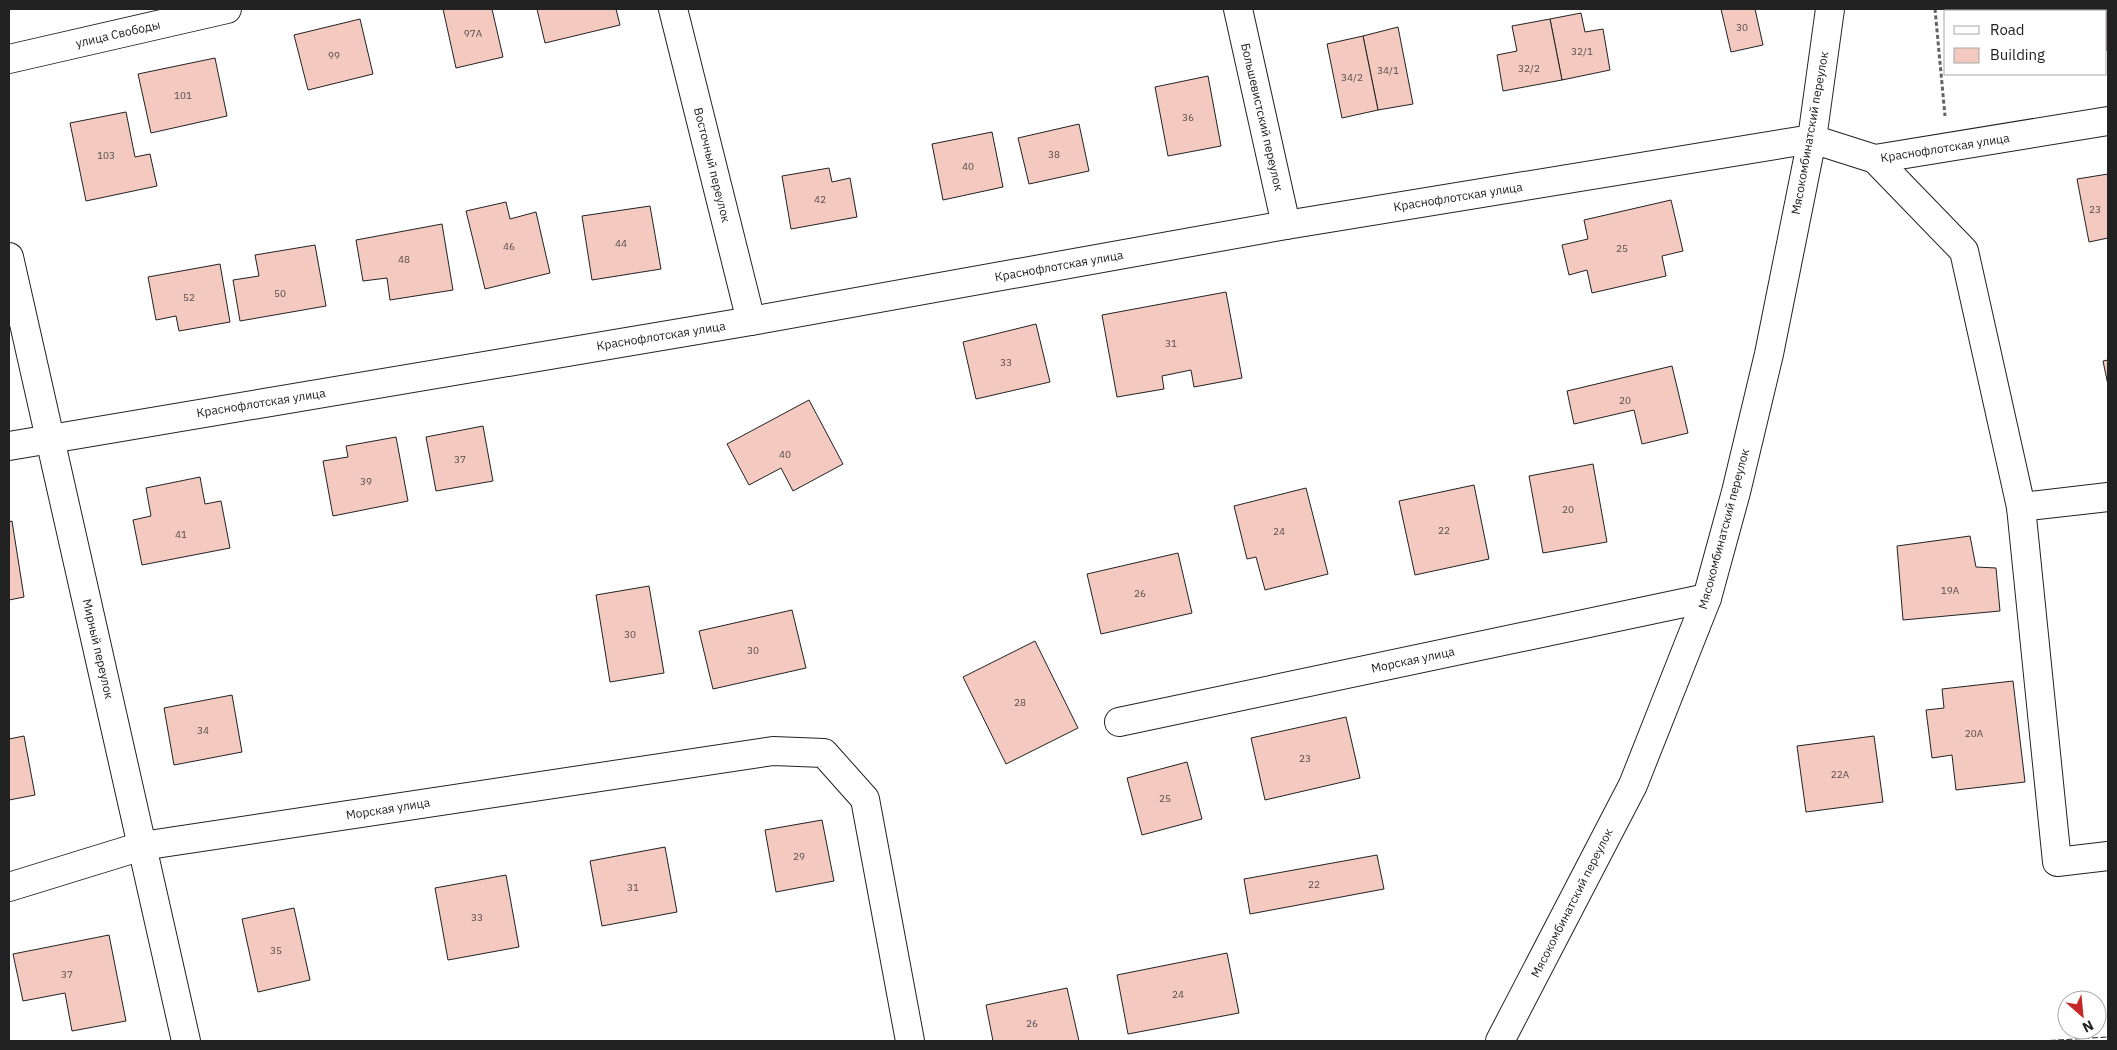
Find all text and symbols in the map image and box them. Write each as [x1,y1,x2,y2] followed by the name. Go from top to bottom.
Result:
[1944,10,2107,75] legend
[74,16,162,51] street label: улица Свободы
[1990,20,2025,39] text: Road
[1736,21,1748,34] house number: 30
[464,27,483,40] house number: 97А
[1238,42,1287,193] street label: Большевистский переулок
[1571,45,1593,58] house number: 32/1
[1990,45,2045,64] text: Building
[328,49,340,62] house number: 99
[1788,50,1831,216] street label: Мясокомбинатский переулок
[1518,62,1540,75] house number: 32/2
[1377,64,1399,77] house number: 34/1
[1341,71,1363,84] house number: 34/2
[174,89,192,102] house number: 101
[691,106,734,224] street label: Восточный переулок
[1182,111,1194,124] house number: 36
[1879,130,2011,165] street label: Краснофлотская улица
[1048,148,1060,161] house number: 38
[97,149,115,162] house number: 103
[962,160,974,173] house number: 40
[1392,179,1524,214] street label: Краснофлотская улица
[814,193,826,206] house number: 42
[2089,203,2101,216] house number: 23
[615,237,627,250] house number: 44
[503,240,515,253] house number: 46
[1616,242,1628,255] house number: 25
[993,247,1125,284] street label: Краснофлотская улица
[398,253,410,266] house number: 48
[274,287,286,300] house number: 50
[183,291,195,304] house number: 52
[595,318,727,353] street label: Краснофлотская улица
[1165,337,1177,350] house number: 31
[1000,356,1012,369] house number: 33
[195,385,327,420] street label: Краснофлотская улица
[1619,394,1631,407] house number: 20
[1695,447,1752,611] street label: Мясокомбинатский переулок
[779,448,791,461] house number: 40
[454,453,466,466] house number: 37
[360,475,372,488] house number: 39
[1562,503,1574,516] house number: 20
[1438,524,1450,537] house number: 22
[1273,525,1285,538] house number: 24
[175,528,187,541] house number: 41
[1941,584,1960,597] house number: 19А
[1134,587,1146,600] house number: 26
[80,597,117,701] street label: Мирный переулок
[624,628,636,641] house number: 30
[1370,643,1457,676] street label: Морская улица
[747,644,759,657] house number: 30
[1014,696,1026,709] house number: 28
[197,724,209,737] house number: 34
[1965,727,1984,740] house number: 20А
[1299,752,1311,765] house number: 23
[1831,768,1850,781] house number: 22А
[1159,792,1171,805] house number: 25
[345,794,432,823] street label: Морская улица
[1527,825,1616,980] street label: Мясокомбинатский переулок
[793,850,805,863] house number: 29
[1308,878,1320,891] house number: 22
[627,881,639,894] house number: 31
[471,911,483,924] house number: 33
[270,944,282,957] house number: 35
[61,968,73,981] house number: 37
[1172,988,1184,1001] house number: 24
[2057,990,2107,1040] north arrow
[2079,1016,2097,1037] text: N
[1026,1017,1038,1030] house number: 26

